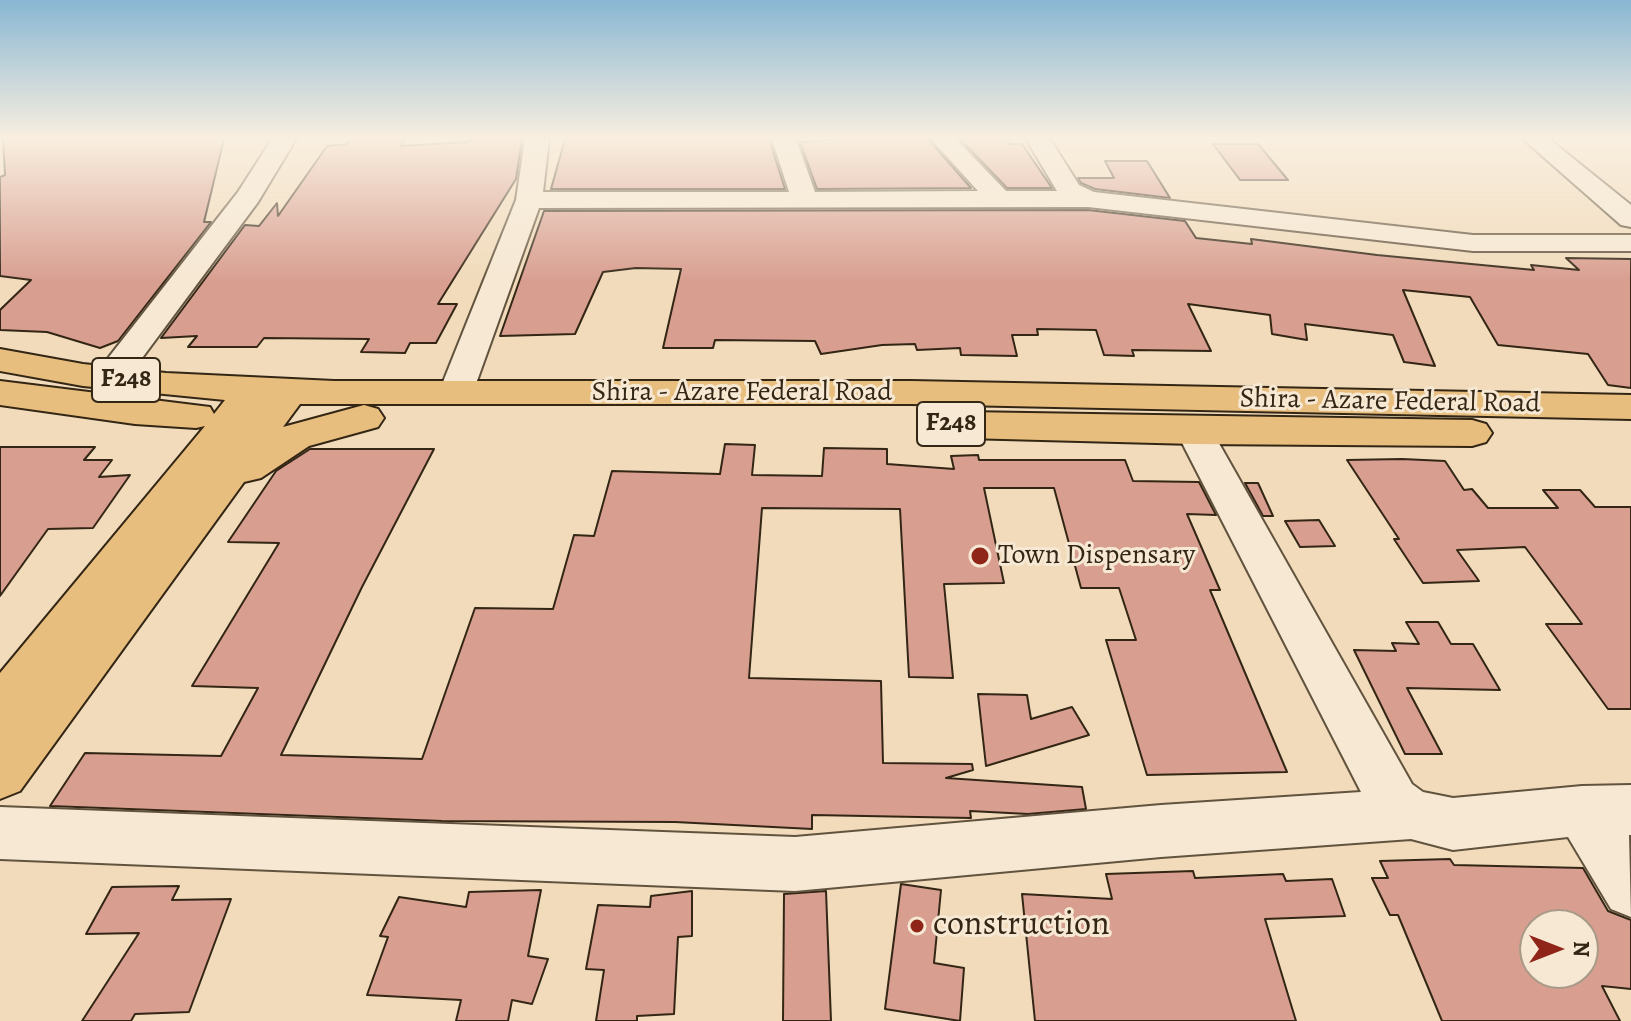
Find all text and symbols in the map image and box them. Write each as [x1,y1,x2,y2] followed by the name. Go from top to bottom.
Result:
[92,358,160,402] road number: F248
[592,376,892,410] street label: Shira - Azare Federal Road
[1239,383,1541,421] street label: Shira - Azare Federal Road
[917,402,985,446] road number: F248
[998,539,1195,573] place label: Town Dispensary
[969,545,991,567] marker: Town Dispensary
[933,906,1110,946] place label: construction
[1519,909,1599,989] north arrow
[908,917,926,935] marker: construction
[1566,941,1596,957] text: N

